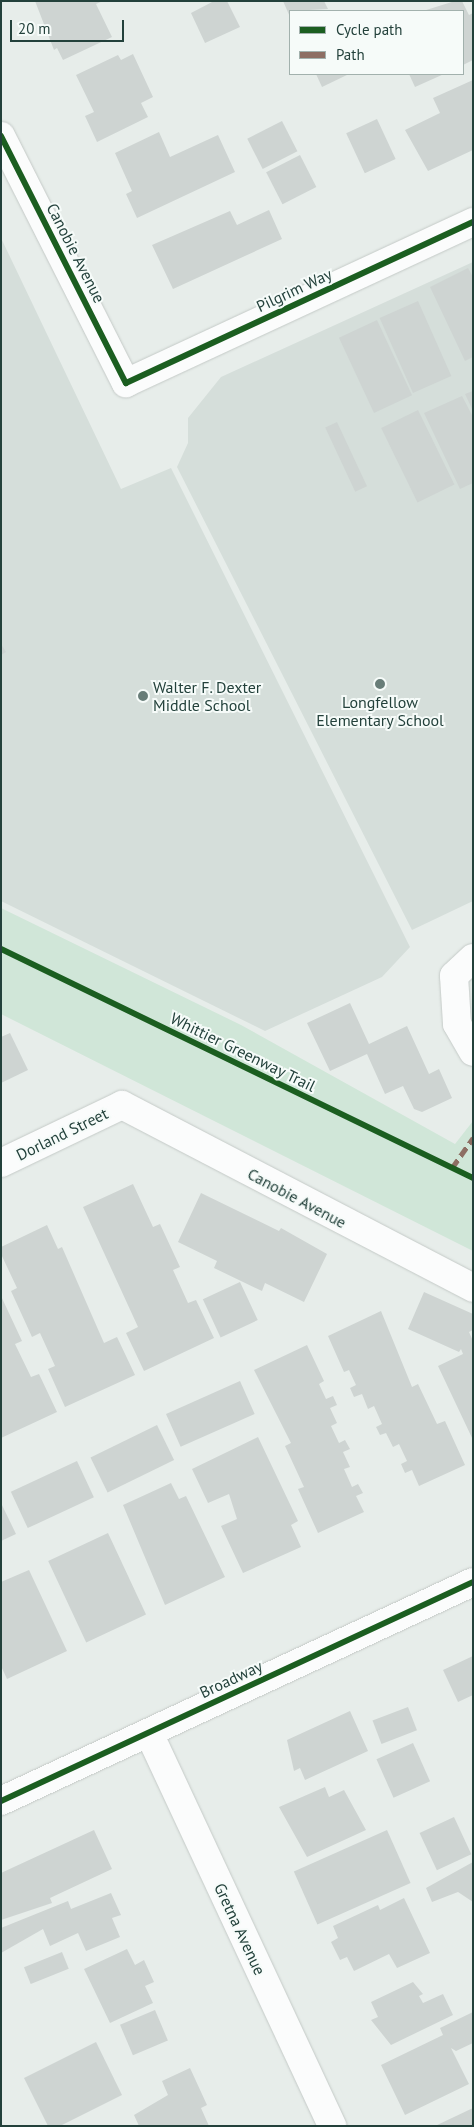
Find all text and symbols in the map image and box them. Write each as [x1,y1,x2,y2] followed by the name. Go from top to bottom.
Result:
[12,10,126,42] scale bar
[289,10,464,75] legend
[18,19,51,38] text: 20 m
[336,20,402,39] text: Cycle path
[336,45,365,64] text: Path
[43,200,109,306] street label: Canobie Avenue
[253,264,335,316] street label: Pilgrim Way
[153,677,263,715] place label: Walter F. Dexter Middle School
[374,678,386,690] marker: Longfellow Elementary School
[137,690,149,702] marker: Walter F. Dexter Middle School
[316,692,444,730] place label: Longfellow Elementary School
[167,1008,319,1096] street label: Whittier Greenway Trail
[13,1104,111,1164] street label: Dorland Street
[244,1164,350,1232] street label: Canobie Avenue
[197,1656,265,1702] street label: Broadway
[210,1880,270,1978] street label: Gretna Avenue

